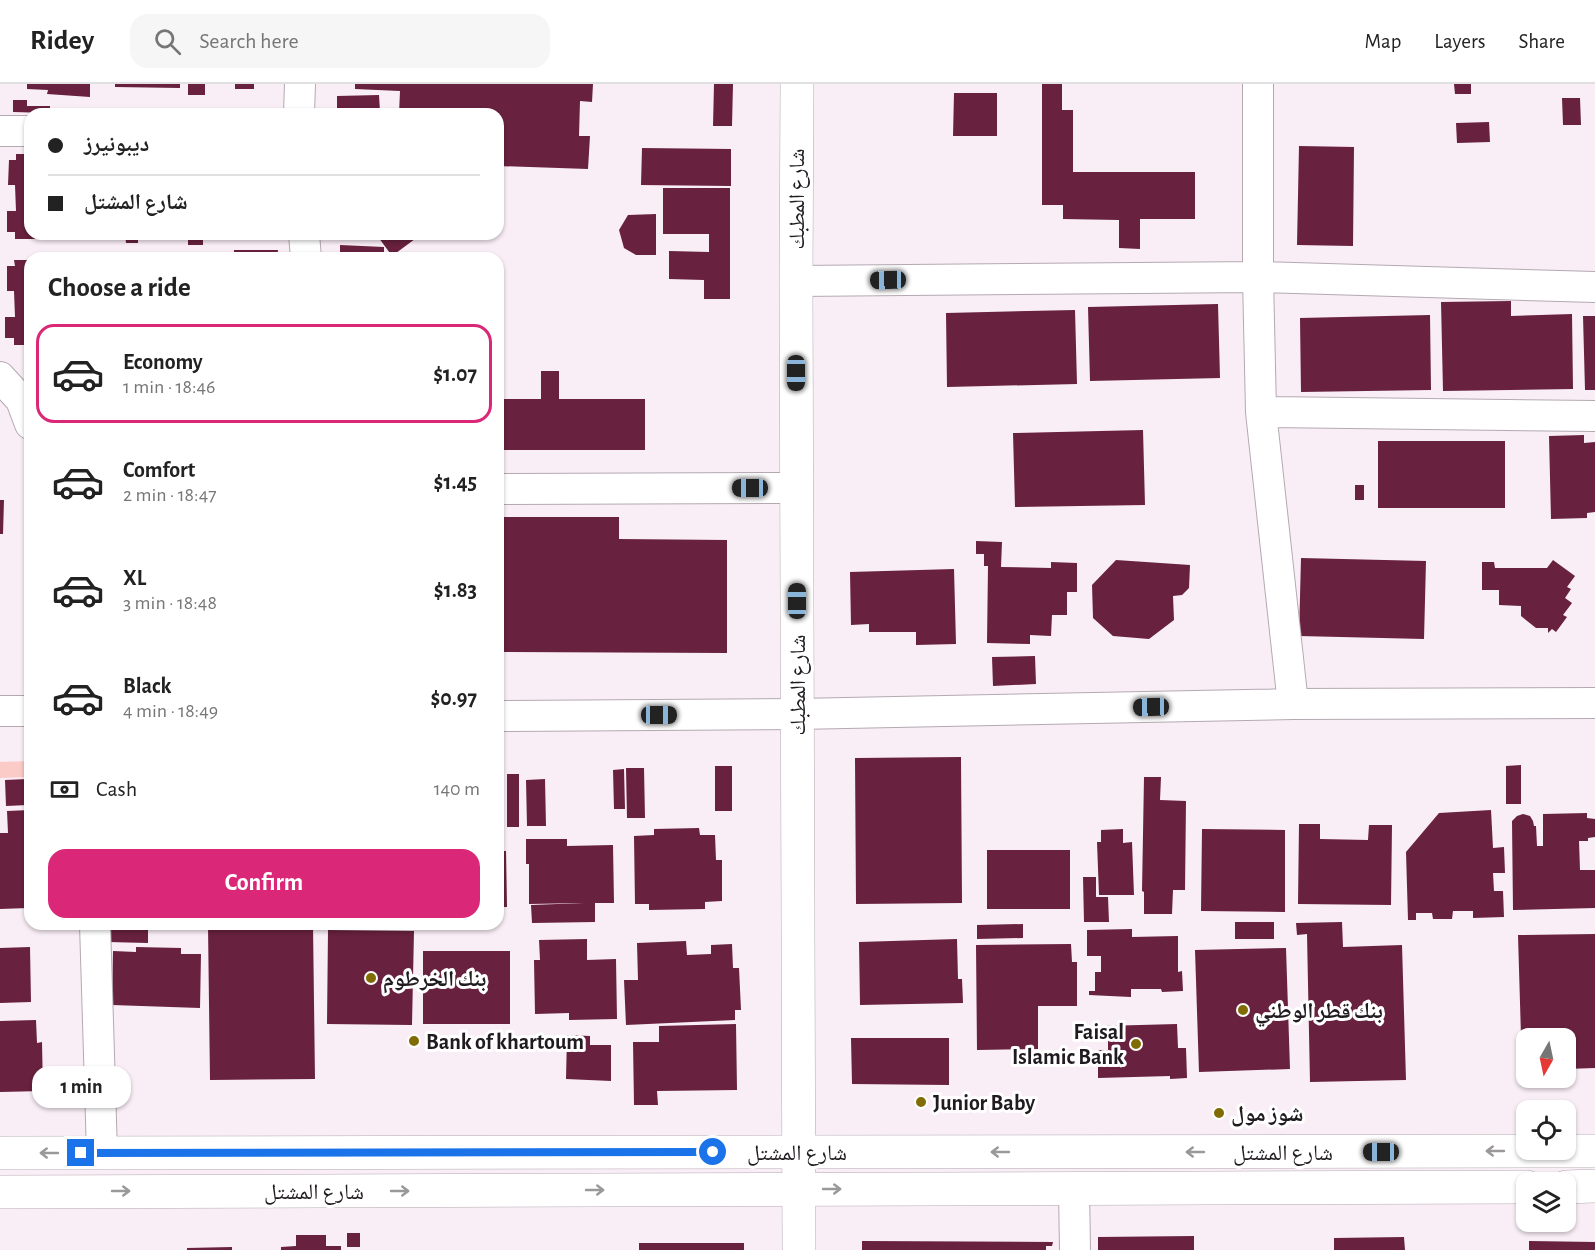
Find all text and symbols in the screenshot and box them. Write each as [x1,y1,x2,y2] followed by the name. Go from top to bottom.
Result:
[130,14,550,68] search box
[151,25,184,58] icon: search
[30,27,94,55] text: Ridey
[199,30,299,52] text: Search here
[1365,31,1401,52] text: Map
[1434,31,1485,52] text: Layers
[1518,31,1565,52] text: Share
[84,133,149,155] text: ديبونيرز
[786,149,810,249] street label: شارع المطبك
[84,191,188,213] text: شارع المشتل
[870,271,906,289] car
[48,274,191,301] text: Choose a ride
[51,347,105,401] icon: car
[123,351,203,373] text: Economy
[787,355,805,391] car
[433,363,477,385] text: $1.07
[123,377,215,397] text: 1 min · 18:46
[51,455,105,509] icon: car
[123,459,195,481] text: Comfort
[434,471,477,493] text: $1.45
[732,479,768,497] car
[123,485,217,505] text: 2 min · 18:47
[51,563,105,617] icon: car
[123,567,146,589] text: XL
[434,579,477,601] text: $1.83
[788,583,806,619] car
[123,593,217,613] text: 3 min · 18:48
[787,635,811,735] street label: شارع المطبك
[51,671,105,725] icon: car
[123,675,171,697] text: Black
[430,687,477,709] text: $0.97
[1133,698,1169,716] car
[123,701,218,721] text: 4 min · 18:49
[641,706,677,724] car
[48,773,81,806] icon: cash
[96,778,137,800] text: Cash
[434,779,480,799] text: 140 m
[48,849,480,918] button: Confirm
[383,968,486,994] place label: بنك الخرطوم
[364,971,378,985] marker: بنك الخرطوم
[1255,1000,1383,1027] place label: بنك قطر الوطني
[1236,1003,1250,1017] marker: بنك قطر الوطني
[1012,1021,1124,1068] place label: Faisal Islamic Bank
[1516,1028,1576,1088] north arrow
[1516,1028,1576,1232] map controls
[426,1031,584,1053] place label: Bank of khartoum
[407,1034,421,1048] marker: Bank of khartoum
[1129,1037,1143,1051] marker: Faisal Islamic Bank
[32,1066,130,1108] callout: 1 min
[60,1077,103,1097] text: 1 min
[933,1092,1035,1115] place label: Junior Baby
[914,1095,928,1109] marker: Junior Baby
[1516,1100,1576,1160] button: locate
[1231,1103,1303,1127] place label: شوز مول
[1212,1106,1226,1120] marker: شوز مول
[699,1138,726,1165] route start
[67,1139,94,1166] route end
[747,1142,847,1166] street label: شارع المشتل
[1233,1142,1333,1166] street label: شارع المشتل
[1363,1143,1399,1161] car
[1485,1145,1505,1157] one-way arrow
[990,1146,1010,1158] one-way arrow
[1185,1146,1205,1158] one-way arrow
[39,1147,59,1159] one-way arrow
[1516,1172,1576,1232] button: layers
[264,1181,364,1205] street label: شارع المشتل
[822,1183,842,1195] one-way arrow
[585,1184,605,1196] one-way arrow
[111,1185,131,1197] one-way arrow
[390,1185,410,1197] one-way arrow

